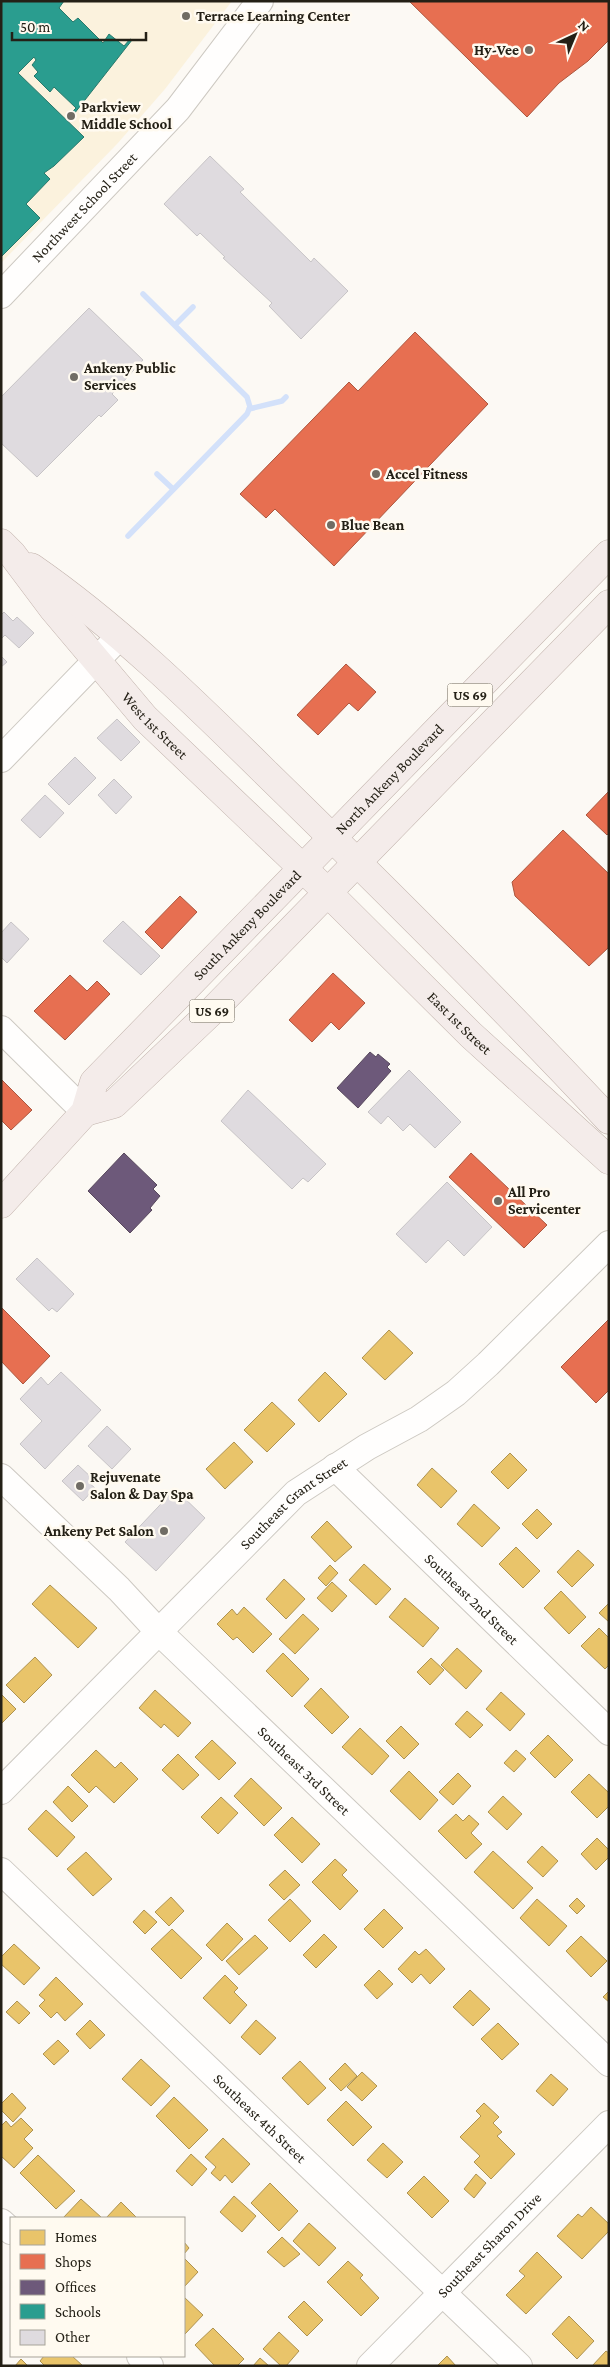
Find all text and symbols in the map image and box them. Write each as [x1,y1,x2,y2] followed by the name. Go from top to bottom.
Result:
[196,8,350,24] place label: Terrace Learning Center
[12,10,146,42] scale bar
[180,10,192,22] marker: Terrace Learning Center
[550,10,600,60] north arrow
[575,17,593,35] text: N
[20,19,50,35] text: 50 m
[474,42,519,58] place label: Hy-Vee
[523,44,535,56] marker: Hy-Vee
[81,99,172,132] place label: Parkview Middle School
[65,110,77,122] marker: Parkview Middle School
[29,149,141,265] street label: Northwest School Street
[83,360,176,393] place label: Ankeny Public Services
[68,371,80,383] marker: Ankeny Public Services
[385,466,468,482] place label: Accel Fitness
[370,468,382,480] marker: Accel Fitness
[341,517,405,533] place label: Blue Bean
[325,519,337,531] marker: Blue Bean
[448,684,492,706] road number: US 69
[119,689,192,763] street label: West 1st Street
[332,721,447,837] street label: North Ankeny Boulevard
[190,867,304,983] street label: South Ankeny Boulevard
[424,989,496,1058] street label: East 1st Street
[190,999,234,1022] road number: US 69
[507,1184,581,1217] place label: All Pro Servicenter
[492,1195,504,1207] marker: All Pro Servicenter
[237,1453,351,1553] street label: Southeast Grant Street
[90,1469,194,1502] place label: Rejuvenate Salon & Day Spa
[74,1480,86,1492] marker: Rejuvenate Salon & Day Spa
[43,1523,154,1539] place label: Ankeny Pet Salon
[158,1525,170,1537] marker: Ankeny Pet Salon
[422,1550,522,1649] street label: Southeast 2nd Street
[255,1723,354,1819] street label: Southeast 3rd Street
[210,2071,310,2167] street label: Southeast 4th Street
[434,2189,545,2301] street label: Southeast Sharon Drive
[10,2217,185,2357] legend
[55,2229,97,2245] text: Homes
[55,2254,91,2271] text: Shops
[55,2279,96,2295] text: Offices
[55,2304,101,2320] text: Schools
[55,2329,91,2345] text: Other

